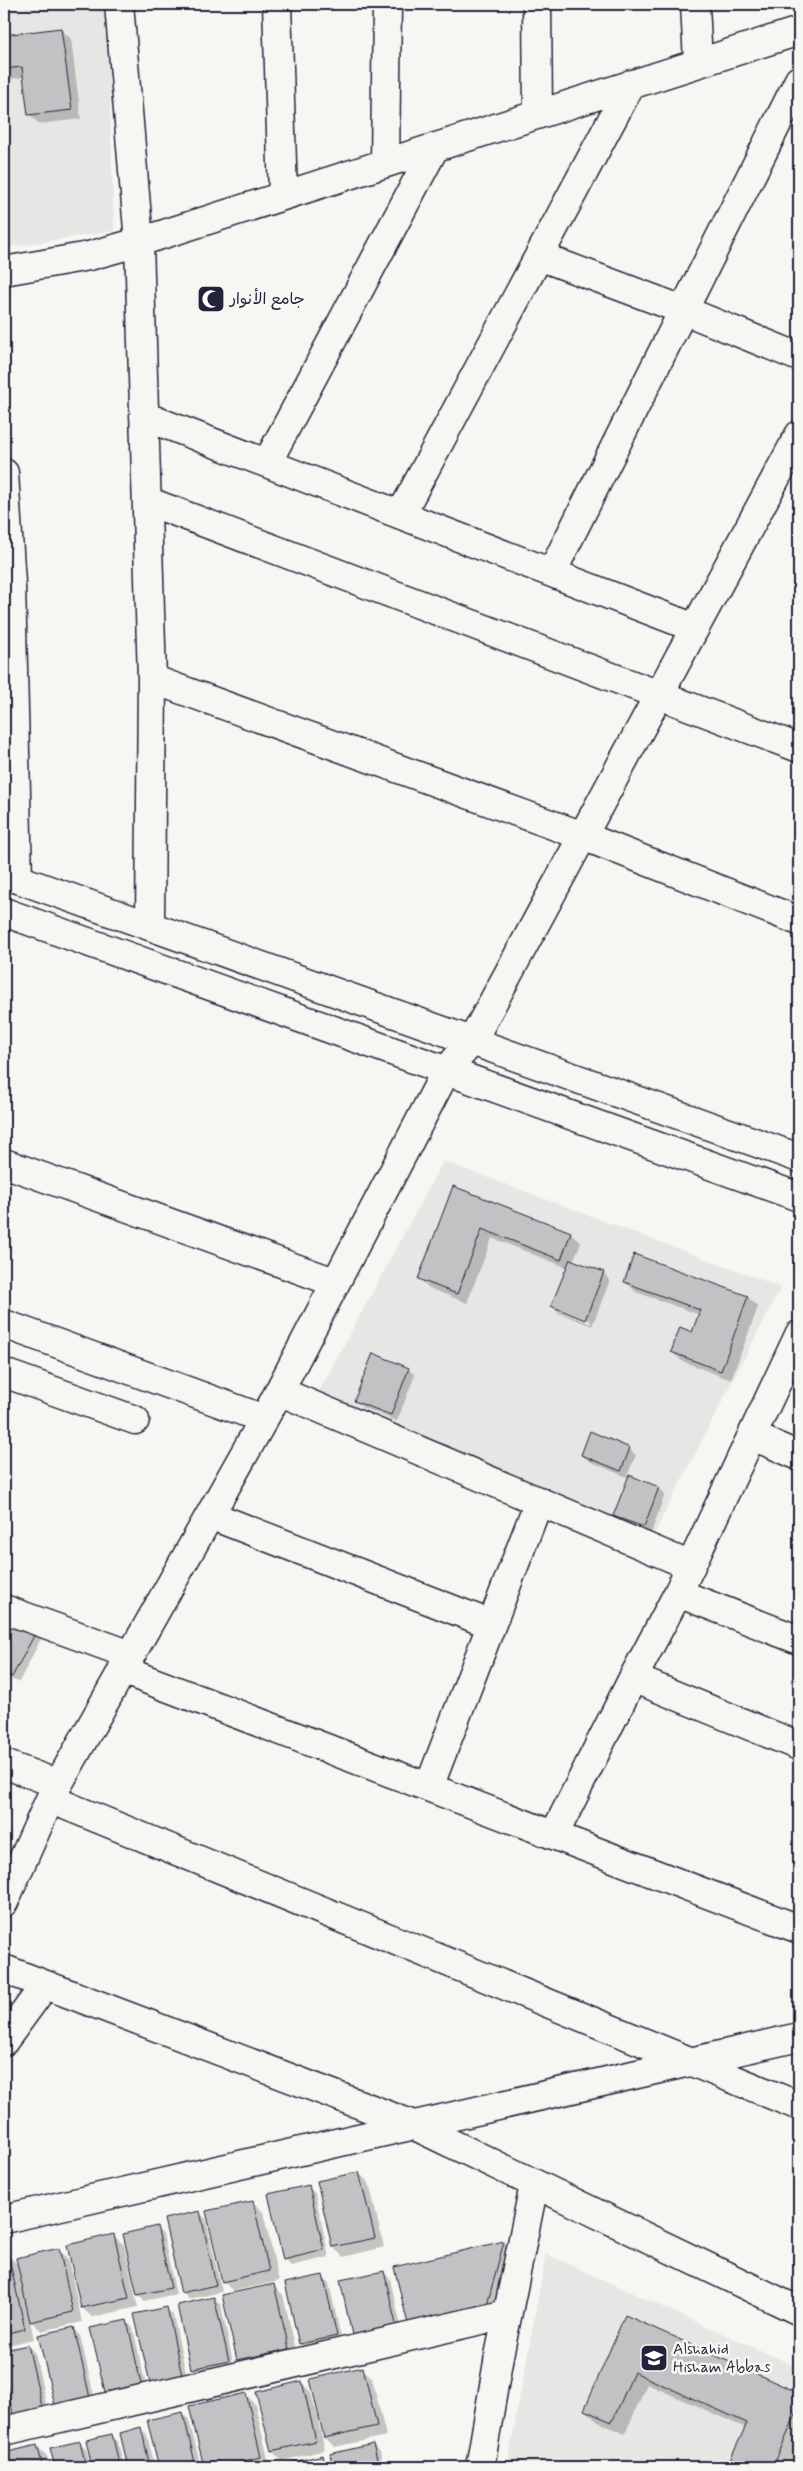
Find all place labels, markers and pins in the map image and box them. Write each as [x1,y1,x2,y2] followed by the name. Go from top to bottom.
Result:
[196,284,226,314] mosque icon: جامع الأنوار
[228,288,305,310] place label: جامع الأنوار
[673,2339,771,2378] place label: Alshahid Hisham Abbas
[639,2343,669,2373] school or university icon: Alshahid Hisham Abbas

